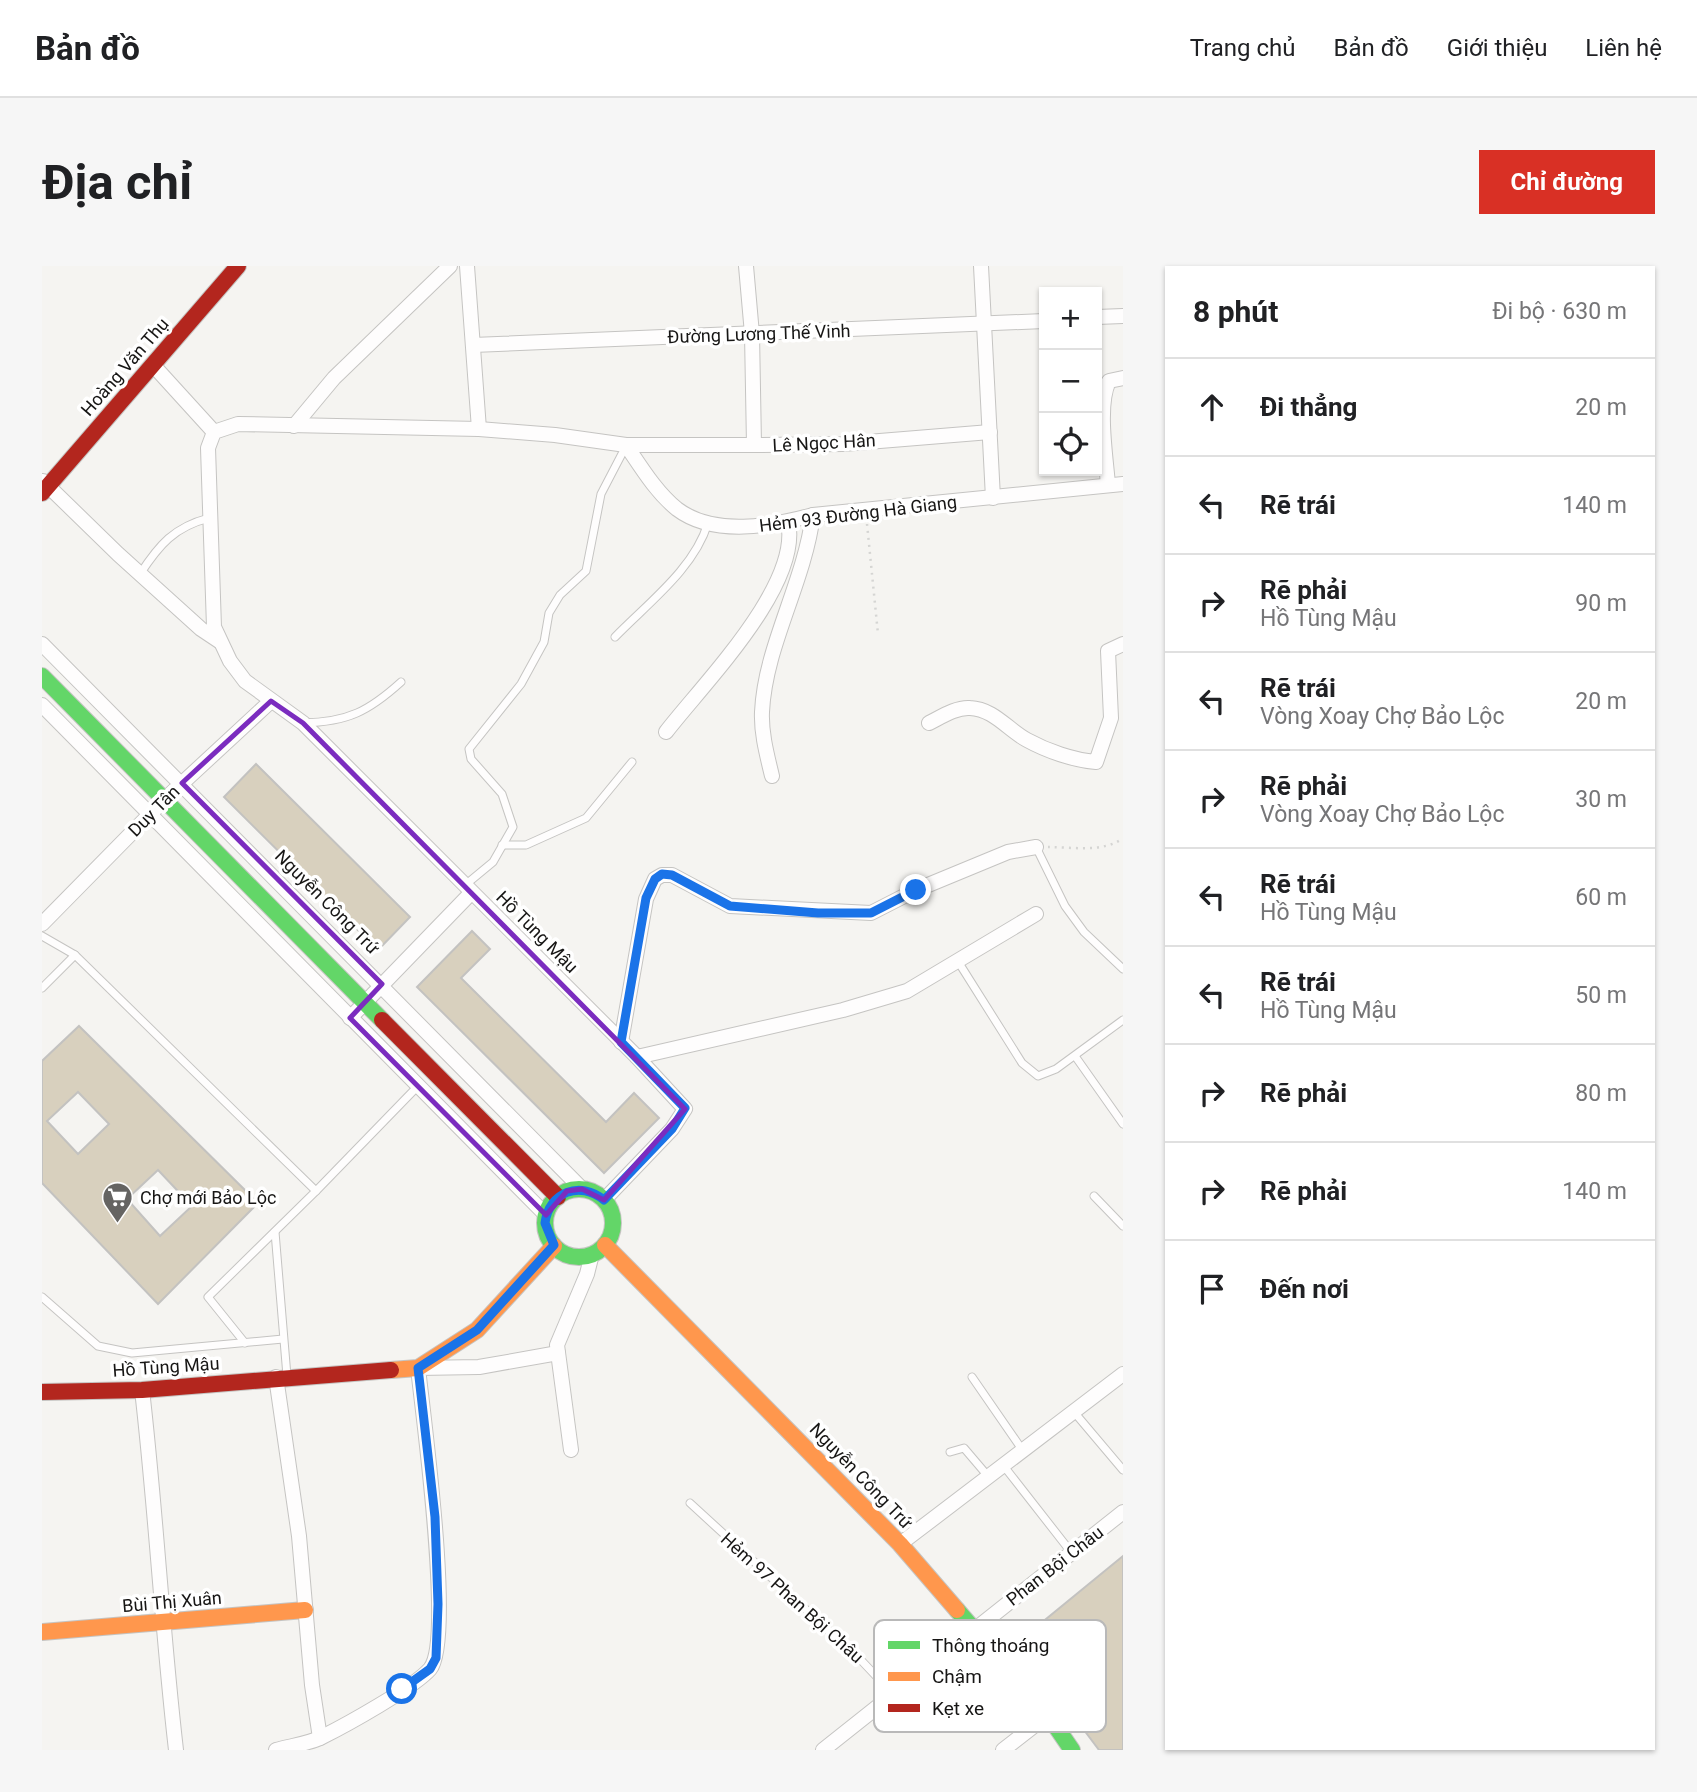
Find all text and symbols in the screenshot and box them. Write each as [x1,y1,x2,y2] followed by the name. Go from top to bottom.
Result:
[35,29,140,68] text: Bản đồ
[1190,34,1296,62] text: Trang chủ
[1334,34,1409,62] text: Bản đồ
[1447,34,1547,62] text: Giới thiệu
[1585,34,1662,62] text: Liên hệ
[1479,150,1655,214] button: Chỉ đường
[42,154,192,211] text: Địa chỉ
[1039,287,1102,476] map controls
[1039,287,1102,350] button: +
[1193,294,1278,329] text: 8 phút
[1492,298,1627,325] text: Đi bộ · 630 m
[76,313,173,420] street label: Hoàng Văn Thụ
[667,320,851,347] street label: Đường Lương Thế Vinh
[1039,350,1102,413] button: −
[1193,388,1231,426] icon: ahead
[1260,392,1357,422] text: Đi thẳng
[1575,394,1627,421] text: 20 m
[1039,413,1102,476] button: locate
[772,429,876,456] street label: Lê Ngọc Hân
[1193,486,1231,524] icon: left
[1260,490,1336,520] text: Rẽ trái
[758,491,958,536] street label: Hẻm 93 Đường Hà Giang
[1562,492,1627,519] text: 140 m
[1260,575,1347,605] text: Rẽ phải
[1193,584,1231,622] icon: right
[1575,590,1627,617] text: 90 m
[1260,605,1397,632] text: Hồ Tùng Mậu
[1260,673,1336,703] text: Rẽ trái
[1193,682,1231,720] icon: left
[1575,688,1627,715] text: 20 m
[1260,703,1505,730] text: Vòng Xoay Chợ Bảo Lộc
[1260,771,1347,801] text: Rẽ phải
[1193,780,1231,818] icon: right
[124,781,184,841] street label: Duy Tân
[1575,786,1627,813] text: 30 m
[1260,801,1505,828] text: Vòng Xoay Chợ Bảo Lộc
[271,845,384,959] street label: Nguyễn Công Trứ
[1260,869,1336,899] text: Rẽ trái
[900,874,931,905] route end
[1193,878,1231,916] icon: left
[1575,884,1627,911] text: 60 m
[492,886,583,977] street label: Hồ Tùng Mậu
[1260,899,1397,926] text: Hồ Tùng Mậu
[1260,967,1336,997] text: Rẽ trái
[1193,976,1231,1014] icon: left
[1575,982,1627,1009] text: 50 m
[1260,997,1397,1024] text: Hồ Tùng Mậu
[1193,1074,1231,1112] icon: right
[1260,1078,1347,1108] text: Rẽ phải
[1575,1080,1627,1107] text: 80 m
[1193,1172,1231,1210] icon: right
[1260,1176,1347,1206] text: Rẽ phải
[1562,1178,1627,1205] text: 140 m
[100,1181,134,1225] supermarket icon: Chợ mới Bảo Lộc
[140,1187,276,1208] place label: Chợ mới Bảo Lộc
[1193,1270,1231,1308] icon: arrive
[1260,1274,1349,1304] text: Đến nơi
[112,1352,220,1381] street label: Hồ Tùng Mậu
[806,1418,918,1533] street label: Nguyễn Công Trứ
[1002,1521,1107,1610] street label: Phan Bội Châu
[717,1528,868,1667] street label: Hẻm 97 Phan Bội Châu
[121,1587,223,1616] street label: Bùi Thị Xuân
[874,1620,1106,1732] legend
[932,1634,1050,1657] text: Thông thoáng
[932,1665,982,1688] text: Chậm
[386,1673,417,1704] route start
[932,1697,984,1720] text: Kẹt xe

